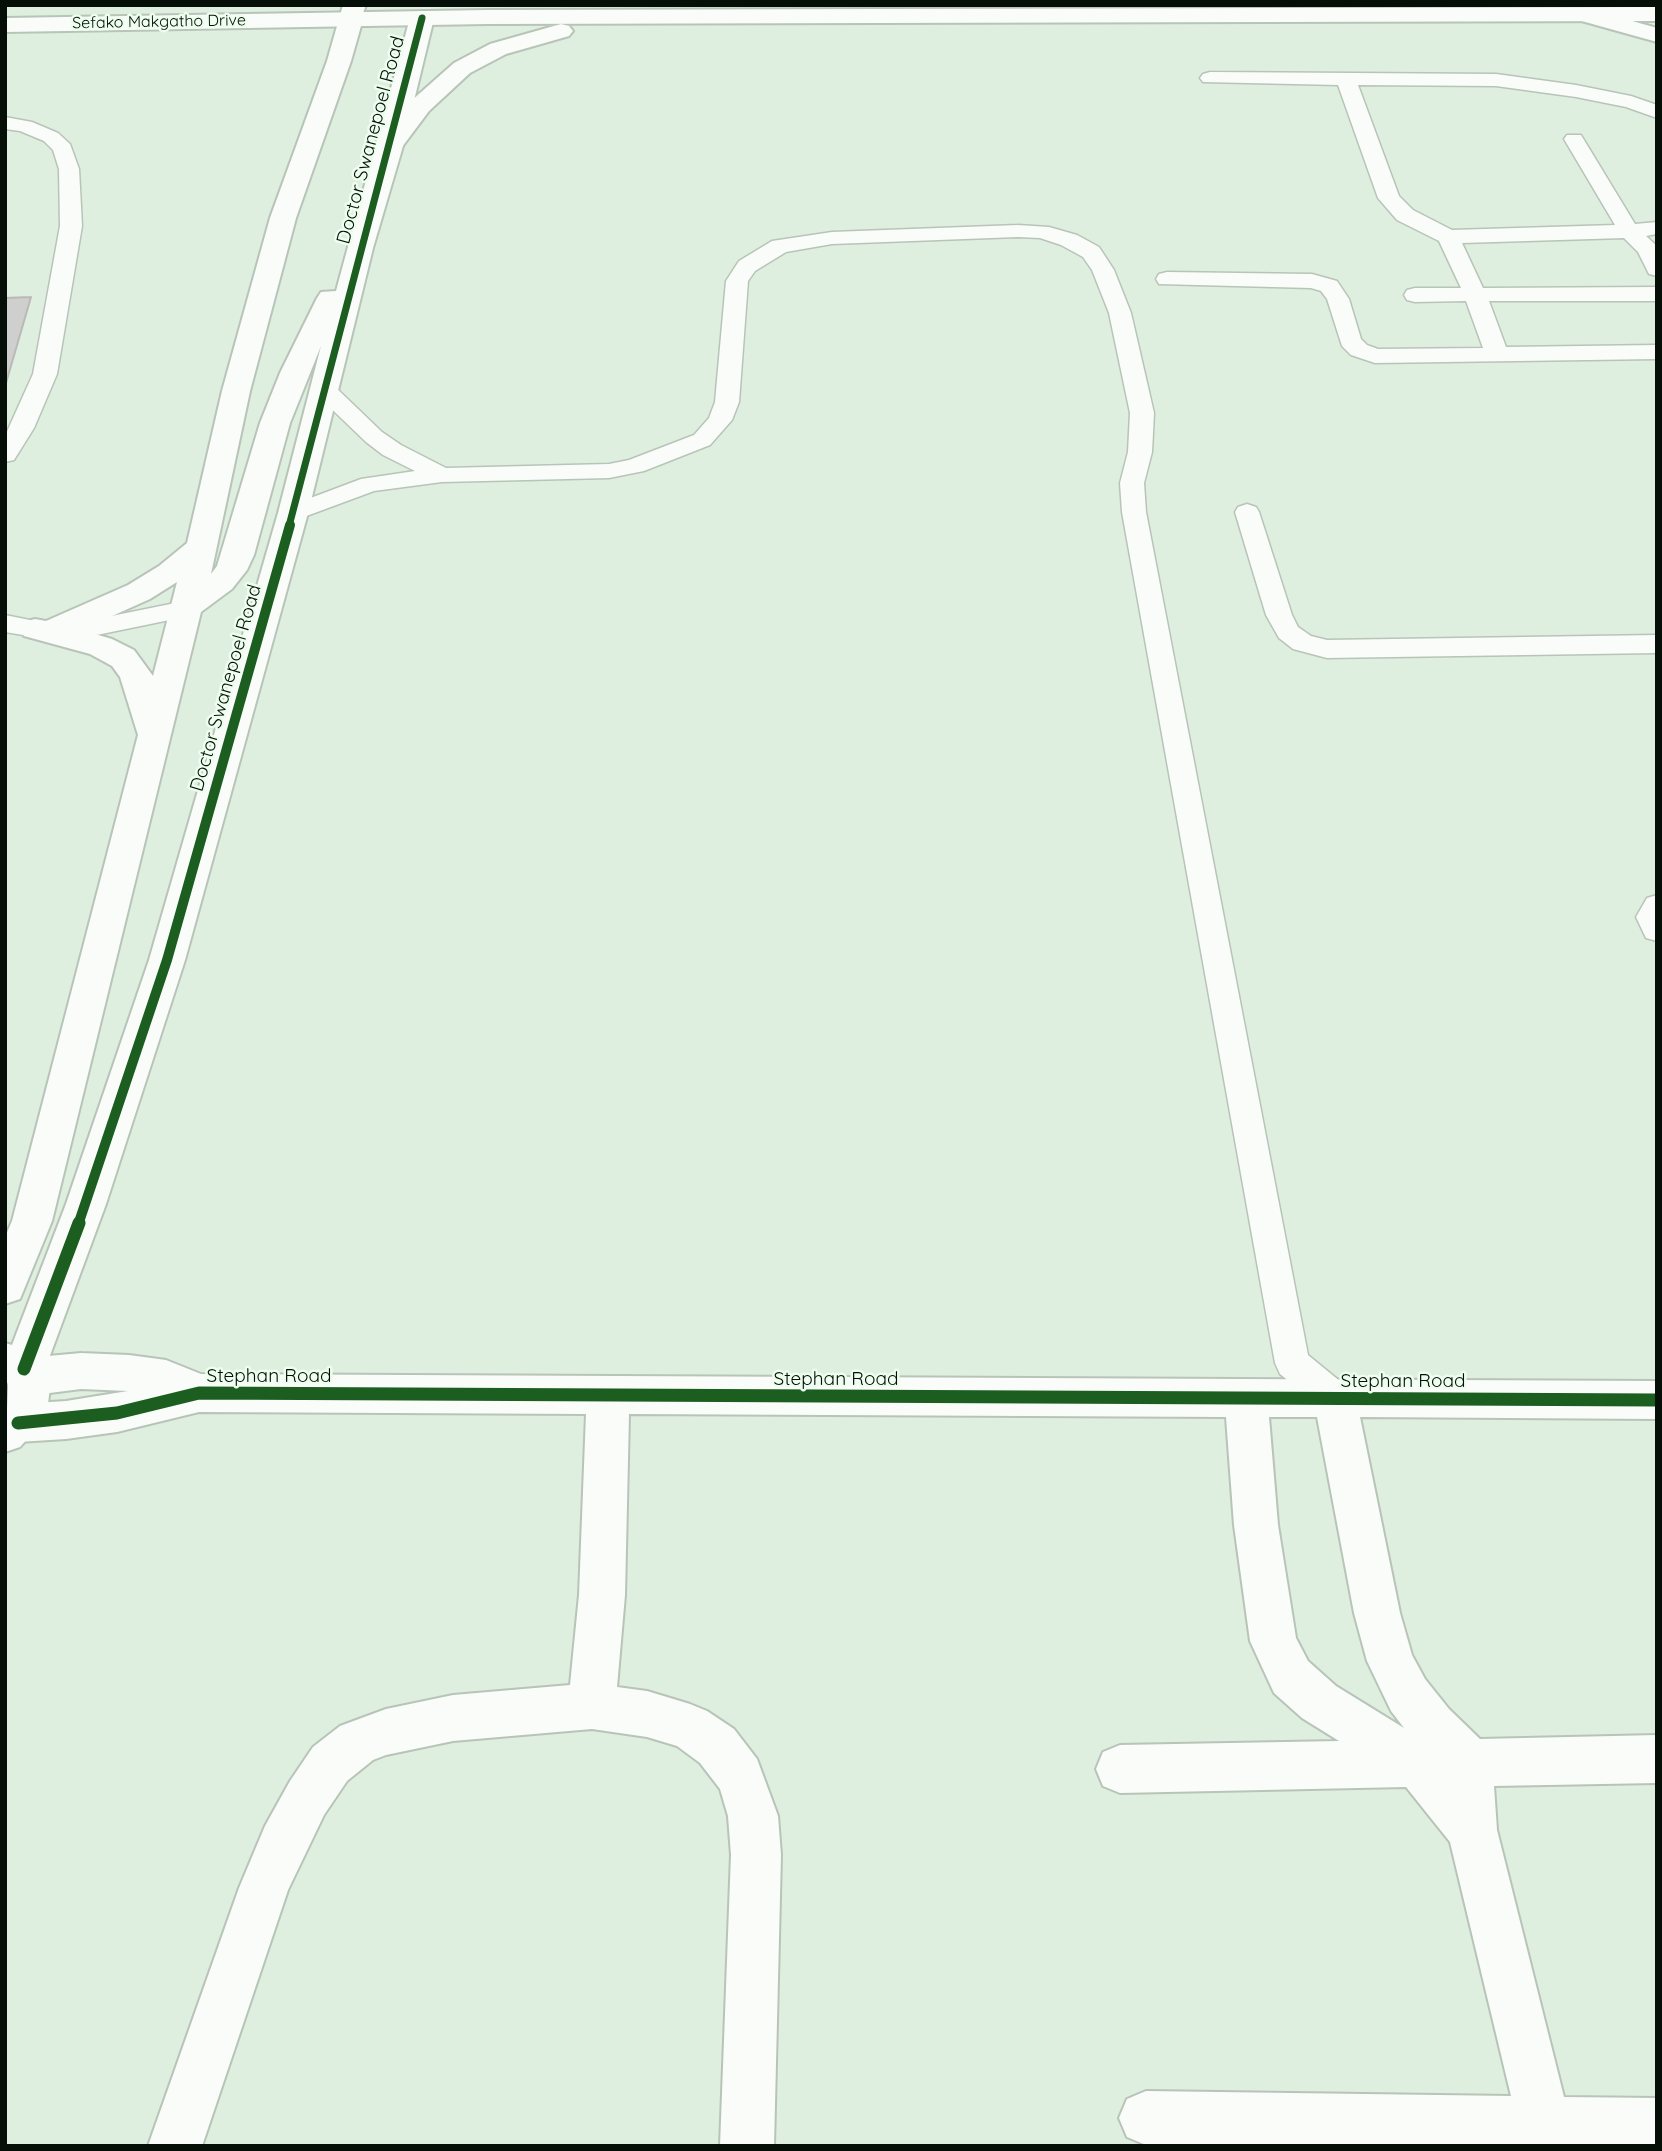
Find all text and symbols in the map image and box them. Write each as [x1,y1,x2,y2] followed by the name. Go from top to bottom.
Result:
[72,11,246,33] street label: Sefako Makgatho Drive
[332,34,410,246] street label: Doctor Swanepoel Road
[186,582,266,794] street label: Doctor Swanepoel Road
[207,1365,331,1387] street label: Stephan Road
[774,1368,898,1390] street label: Stephan Road
[1341,1370,1465,1392] street label: Stephan Road

